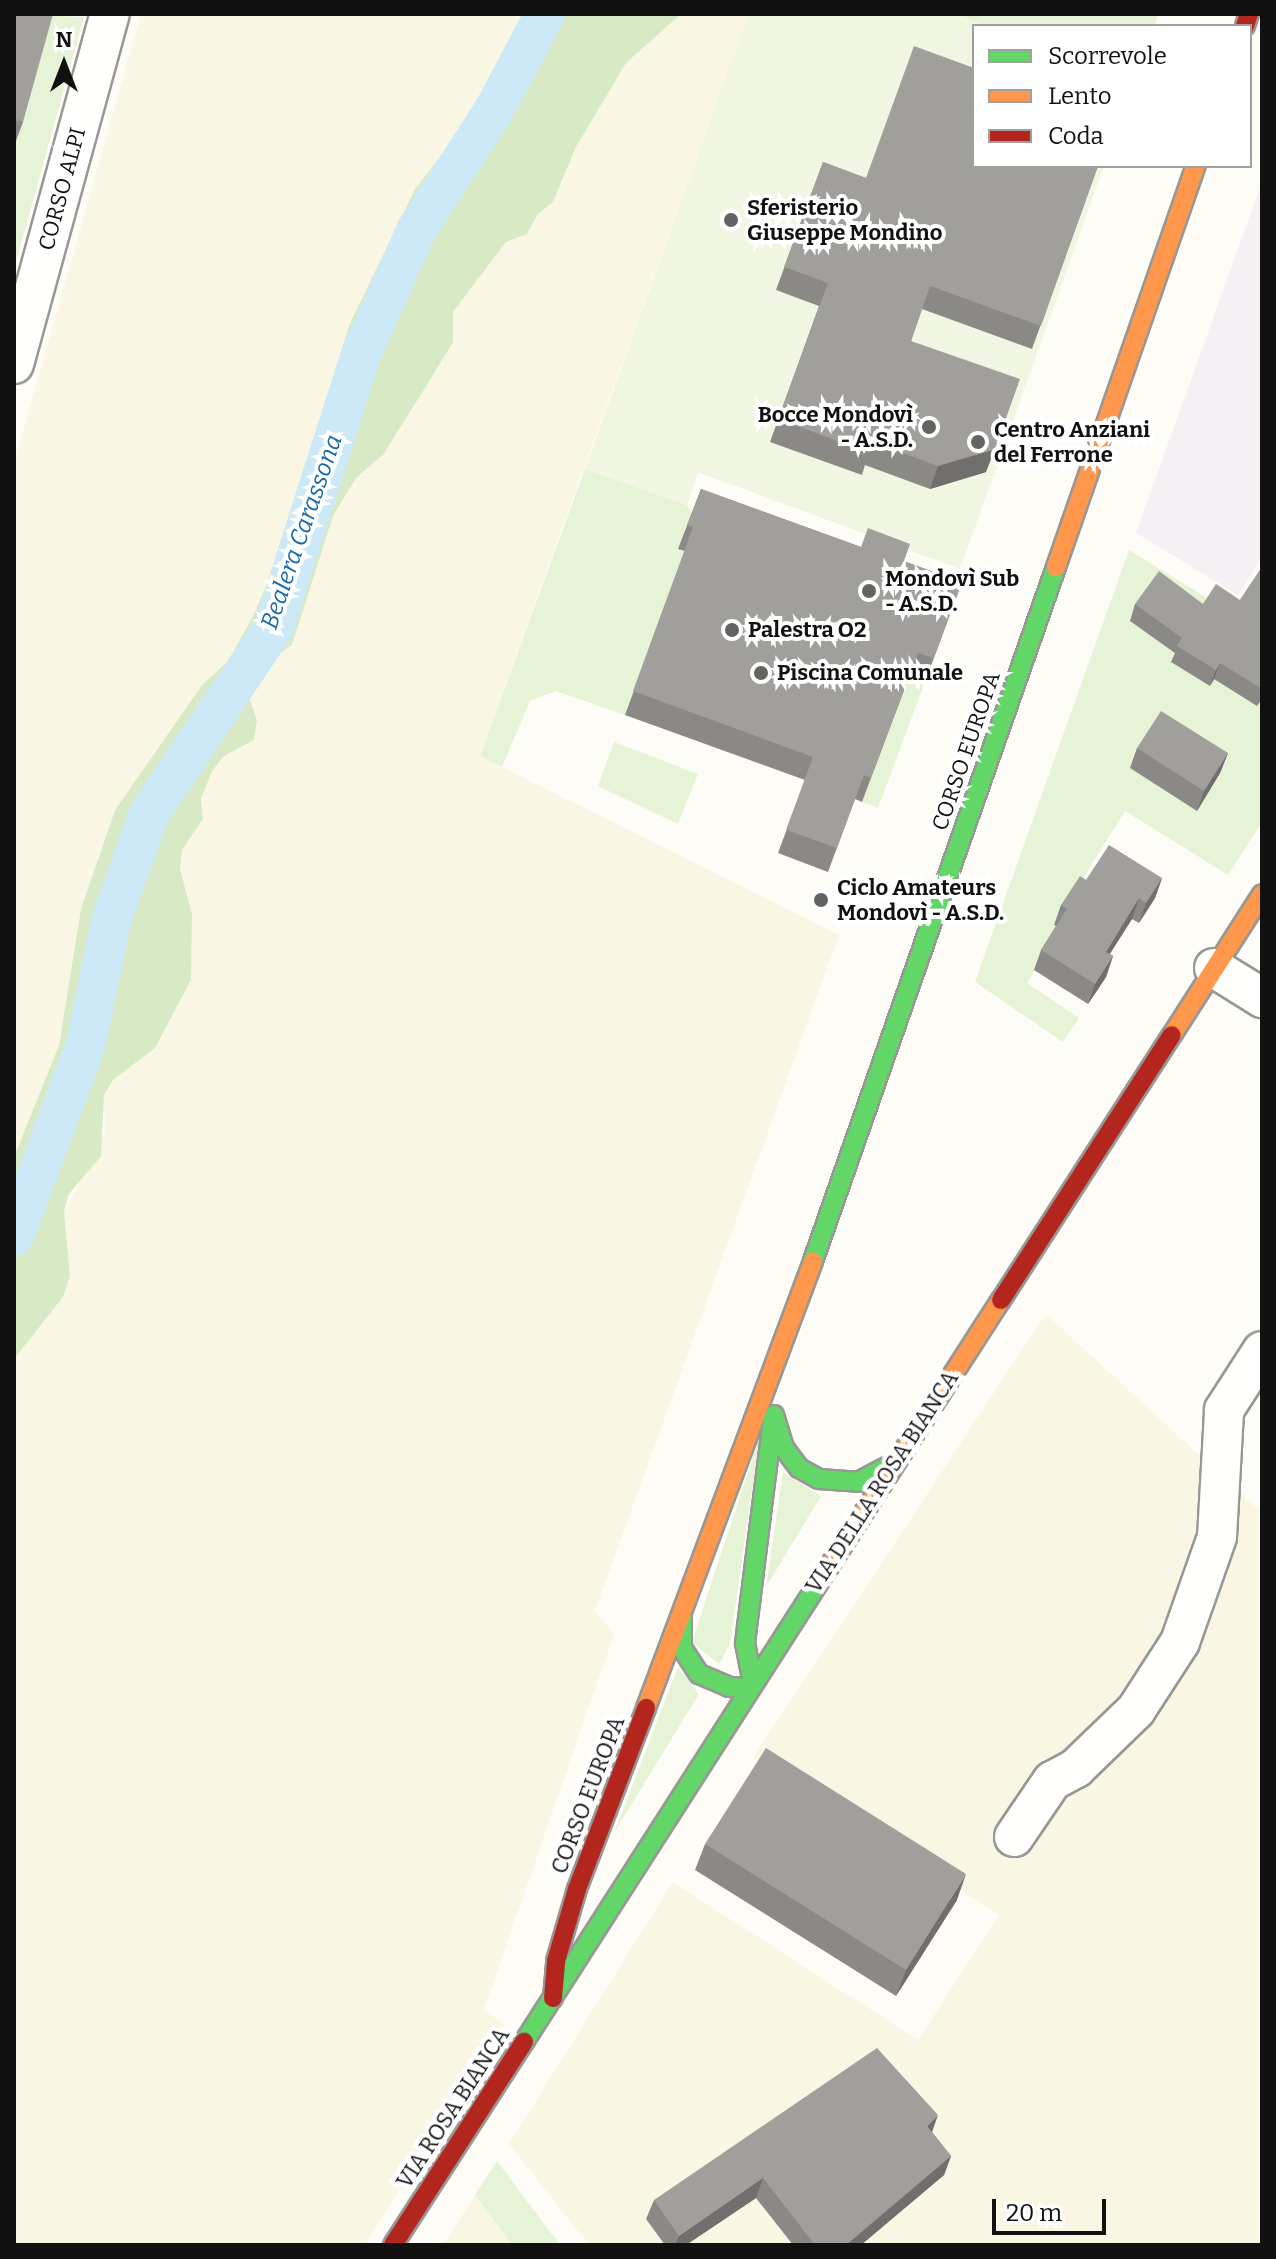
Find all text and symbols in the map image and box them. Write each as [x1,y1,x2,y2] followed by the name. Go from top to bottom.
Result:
[24,24,104,104] north arrow
[972,24,1252,168] legend
[56,26,72,53] text: N
[1048,42,1167,70] text: Scorrevole
[1048,82,1111,110] text: Lento
[1048,122,1104,150] text: Coda
[33,125,91,253] street label: CORSO ALPI
[747,194,942,246] place label: Sferisterio Giuseppe Mondino
[722,211,740,229] marker: Sferisterio Giuseppe Mondino
[758,401,913,452] place label: Bocce Mondovì - A.S.D.
[994,416,1150,468] place label: Centro Anziani del Ferrone
[920,418,938,436] marker: Bocce Mondovì - A.S.D.
[255,431,349,633] water label: Bealera Carassona
[969,433,987,451] marker: Centro Anziani del Ferrone
[885,565,1019,616] place label: Mondovì Sub - A.S.D.
[860,582,878,600] marker: Mondovì Sub - A.S.D.
[748,617,866,643] place label: Palestra O2
[723,621,741,639] marker: Palestra O2
[777,660,963,686] place label: Piscina Comunale
[752,664,770,682] marker: Piscina Comunale
[926,668,1006,834] street label: CORSO EUROPA
[837,874,1004,926] place label: Ciclo Amateurs Mondovì - A.S.D.
[812,891,830,909] marker: Ciclo Amateurs Mondovì - A.S.D.
[800,1366,964,1598] street label: VIA DELLA ROSA BIANCA
[546,1713,630,1877] street label: CORSO EUROPA
[391,2023,515,2193] street label: VIA ROSA BIANCA
[996,2183,1110,2233] scale bar
[1006,2199,1062,2227] text: 20 m

